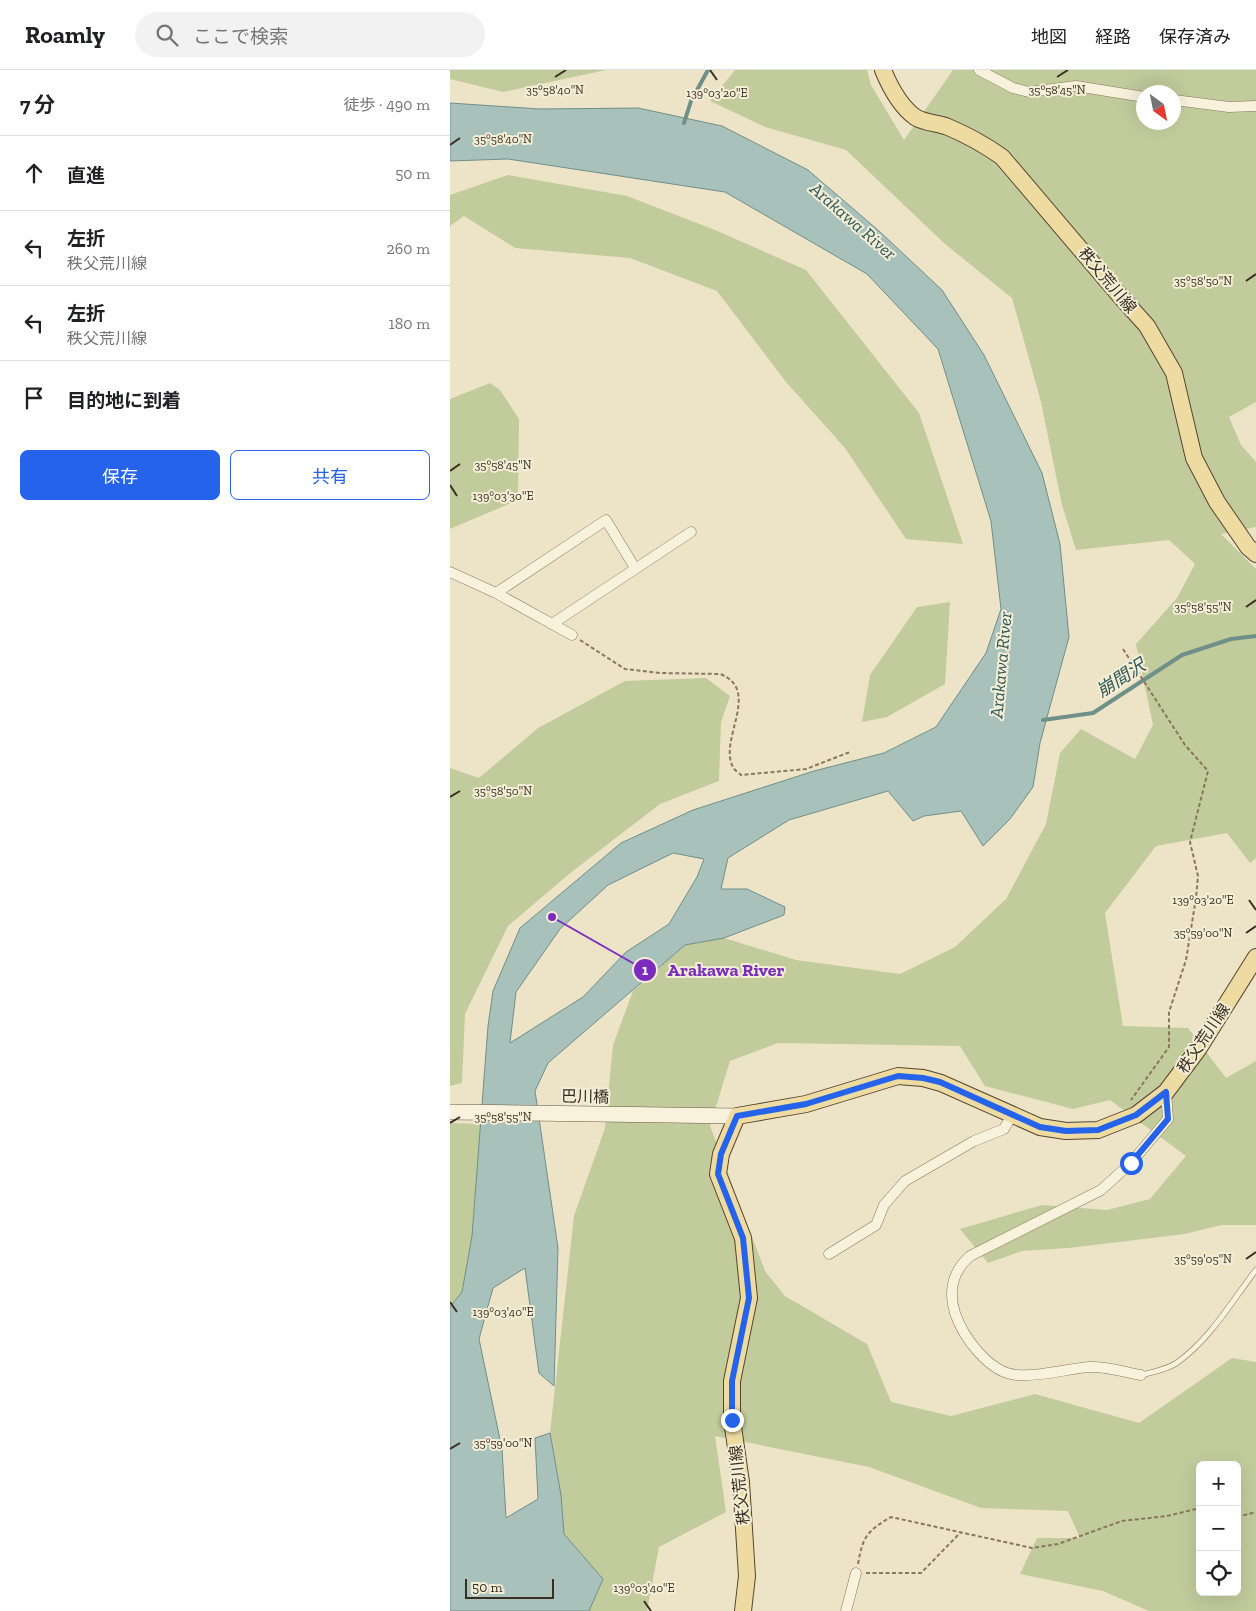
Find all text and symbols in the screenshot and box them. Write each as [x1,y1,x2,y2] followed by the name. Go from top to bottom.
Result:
[135,12,485,57] search box
[25,20,105,49] text: Roamly
[153,21,181,49] icon: search
[193,25,288,48] text: ここで検索
[1031,26,1067,48] text: 地図
[1095,26,1131,48] text: 経路
[1159,26,1231,48] text: 保存済み
[526,83,584,97] text: 35°58'40"N
[1028,83,1086,97] text: 35°58'45"N
[1136,85,1181,130] north arrow
[686,86,748,100] text: 139°03'20"E
[20,92,55,117] text: 7 分
[343,95,430,114] text: 徒歩 · 490 m
[474,132,532,146] text: 35°58'40"N
[20,159,48,187] icon: ahead
[67,164,105,187] text: 直進
[395,164,430,183] text: 50 m
[805,177,901,265] water label: Arakawa River
[67,227,105,250] text: 左折
[20,234,48,262] icon: left
[387,239,430,258] text: 260 m
[1075,244,1141,317] street label: 秩父荒川線
[67,254,147,273] text: 秩父荒川線
[1174,274,1232,288] text: 35°58'50"N
[67,302,105,325] text: 左折
[20,309,48,337] icon: left
[389,314,430,333] text: 180 m
[67,329,147,348] text: 秩父荒川線
[20,384,48,412] icon: arrive
[67,389,181,412] text: 目的地に到着
[20,450,220,500] button: 保存
[230,450,430,500] button: 共有
[474,458,532,472] text: 35°58'45"N
[473,489,533,503] text: 139°03'30"E
[1174,600,1232,614] text: 35°58'55"N
[985,610,1017,720] water label: Arakawa River
[1092,653,1151,702] water label: 崩間沢
[474,784,532,798] text: 35°58'50"N
[1172,893,1234,907] text: 139°03'20"E
[1174,926,1232,940] text: 35°59'00"N
[632,954,794,987] callout: Arakawa River
[668,959,784,981] text: Arakawa River
[642,961,648,979] text: 1
[1173,1000,1234,1077] street label: 秩父荒川線
[561,1087,609,1106] street label: 巴川橋
[474,1110,532,1124] text: 35°58'55"N
[1120,1152,1143,1175] route start
[1174,1252,1232,1266] text: 35°59'05"N
[472,1305,534,1319] text: 139°03'40"E
[721,1409,744,1432] route end
[474,1436,532,1450] text: 35°59'00"N
[726,1444,753,1526] street label: 秩父荒川線
[1196,1461,1241,1596] map controls
[1196,1461,1241,1506] button: +
[1196,1506,1241,1551] button: −
[1196,1551,1241,1596] button: locate
[465,1576,554,1599] scale bar
[472,1579,503,1596] text: 50 m
[613,1581,675,1595] text: 139°03'40"E

